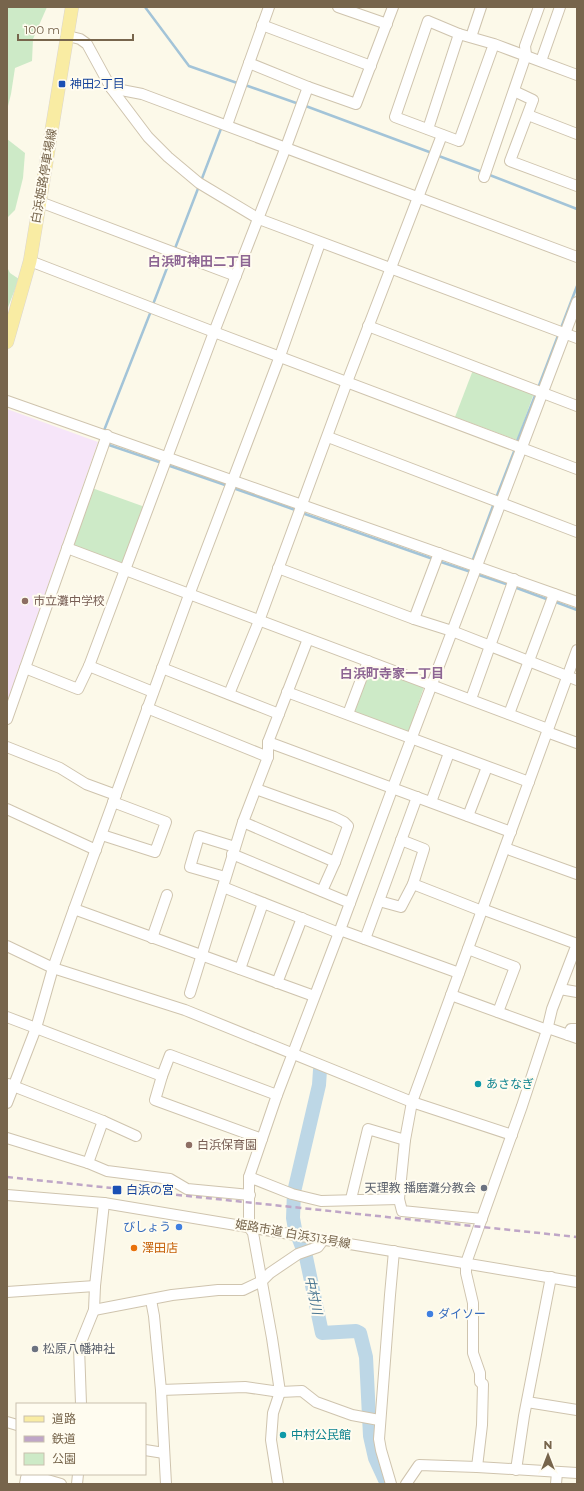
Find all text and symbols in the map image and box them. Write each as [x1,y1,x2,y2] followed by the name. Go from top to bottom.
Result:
[18,16,133,42] scale bar
[24,22,60,37] text: 100 m
[70,76,125,91] place label: 神田2丁目
[57,79,67,89] marker: 神田2丁目
[28,127,59,224] street label: 白浜姫路停車場線
[148,253,252,269] district label: 白浜町神田二丁目
[33,593,105,608] place label: 市立灘中学校
[20,596,30,606] marker: 市立灘中学校
[340,665,444,681] district label: 白浜町寺家一丁目
[486,1076,534,1091] place label: あさなぎ
[473,1079,483,1089] marker: あさなぎ
[197,1137,257,1152] place label: 白浜保育園
[184,1140,194,1150] marker: 白浜保育園
[365,1180,476,1195] place label: 天理教 播磨灘分教会
[126,1182,174,1197] place label: 白浜の宮
[479,1183,489,1193] marker: 天理教 播磨灘分教会
[111,1184,123,1196] marker: 白浜の宮
[234,1216,352,1251] street label: 姫路市道 白浜313号線
[123,1219,171,1234] place label: びしょう
[174,1222,184,1232] marker: びしょう
[142,1240,178,1255] place label: 澤田店
[129,1243,139,1253] marker: 澤田店
[302,1274,326,1318] water label: 中村川
[438,1306,486,1321] place label: ダイソー
[425,1309,435,1319] marker: ダイソー
[43,1341,115,1356] place label: 松原八幡神社
[30,1344,40,1354] marker: 松原八幡神社
[16,1403,146,1475] legend
[52,1411,76,1426] text: 道路
[291,1427,351,1442] place label: 中村公民館
[278,1430,288,1440] marker: 中村公民館
[52,1431,76,1446] text: 鉄道
[528,1435,568,1475] north arrow
[544,1438,552,1452] text: N
[52,1451,76,1466] text: 公園

